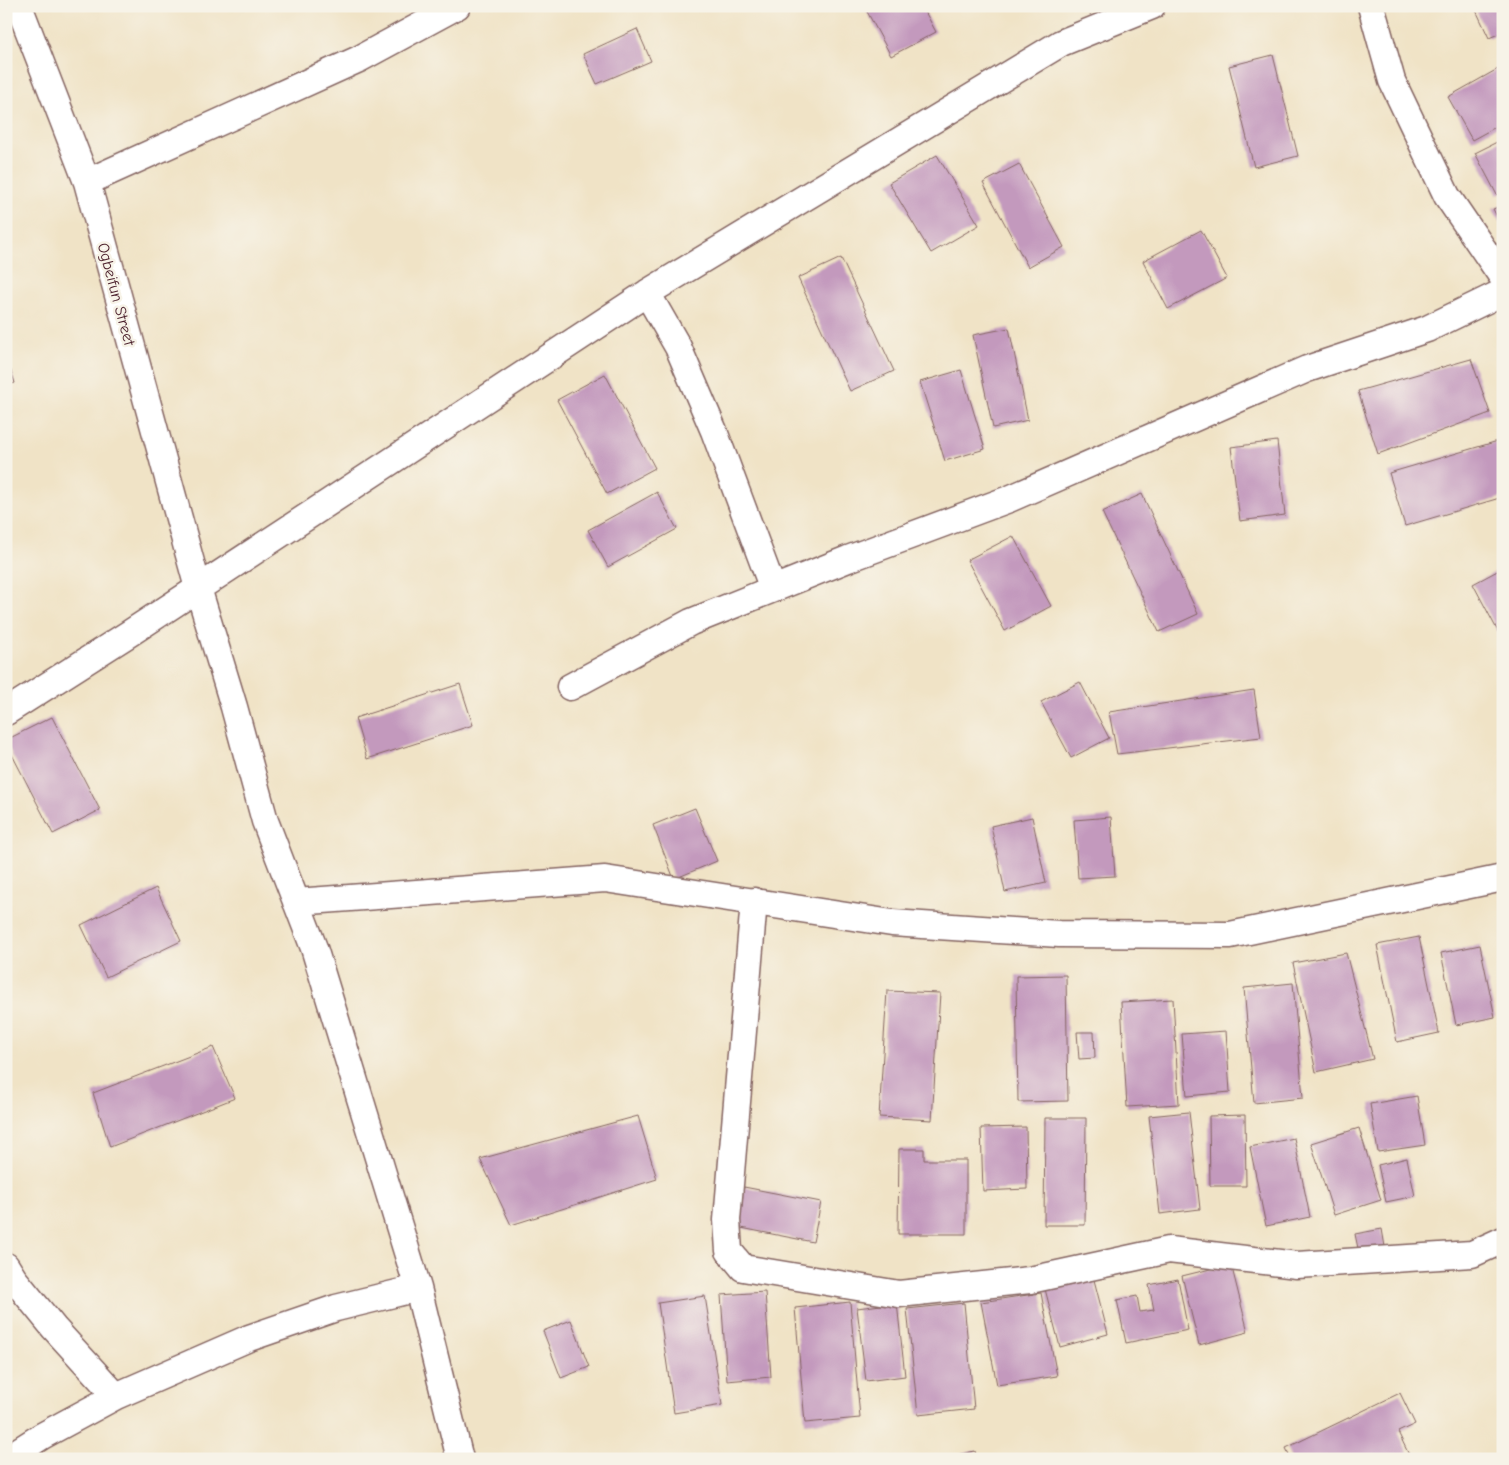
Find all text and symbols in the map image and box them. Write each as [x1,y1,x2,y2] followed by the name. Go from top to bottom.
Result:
[94,241,139,348] street label: Ogbeifun Street

